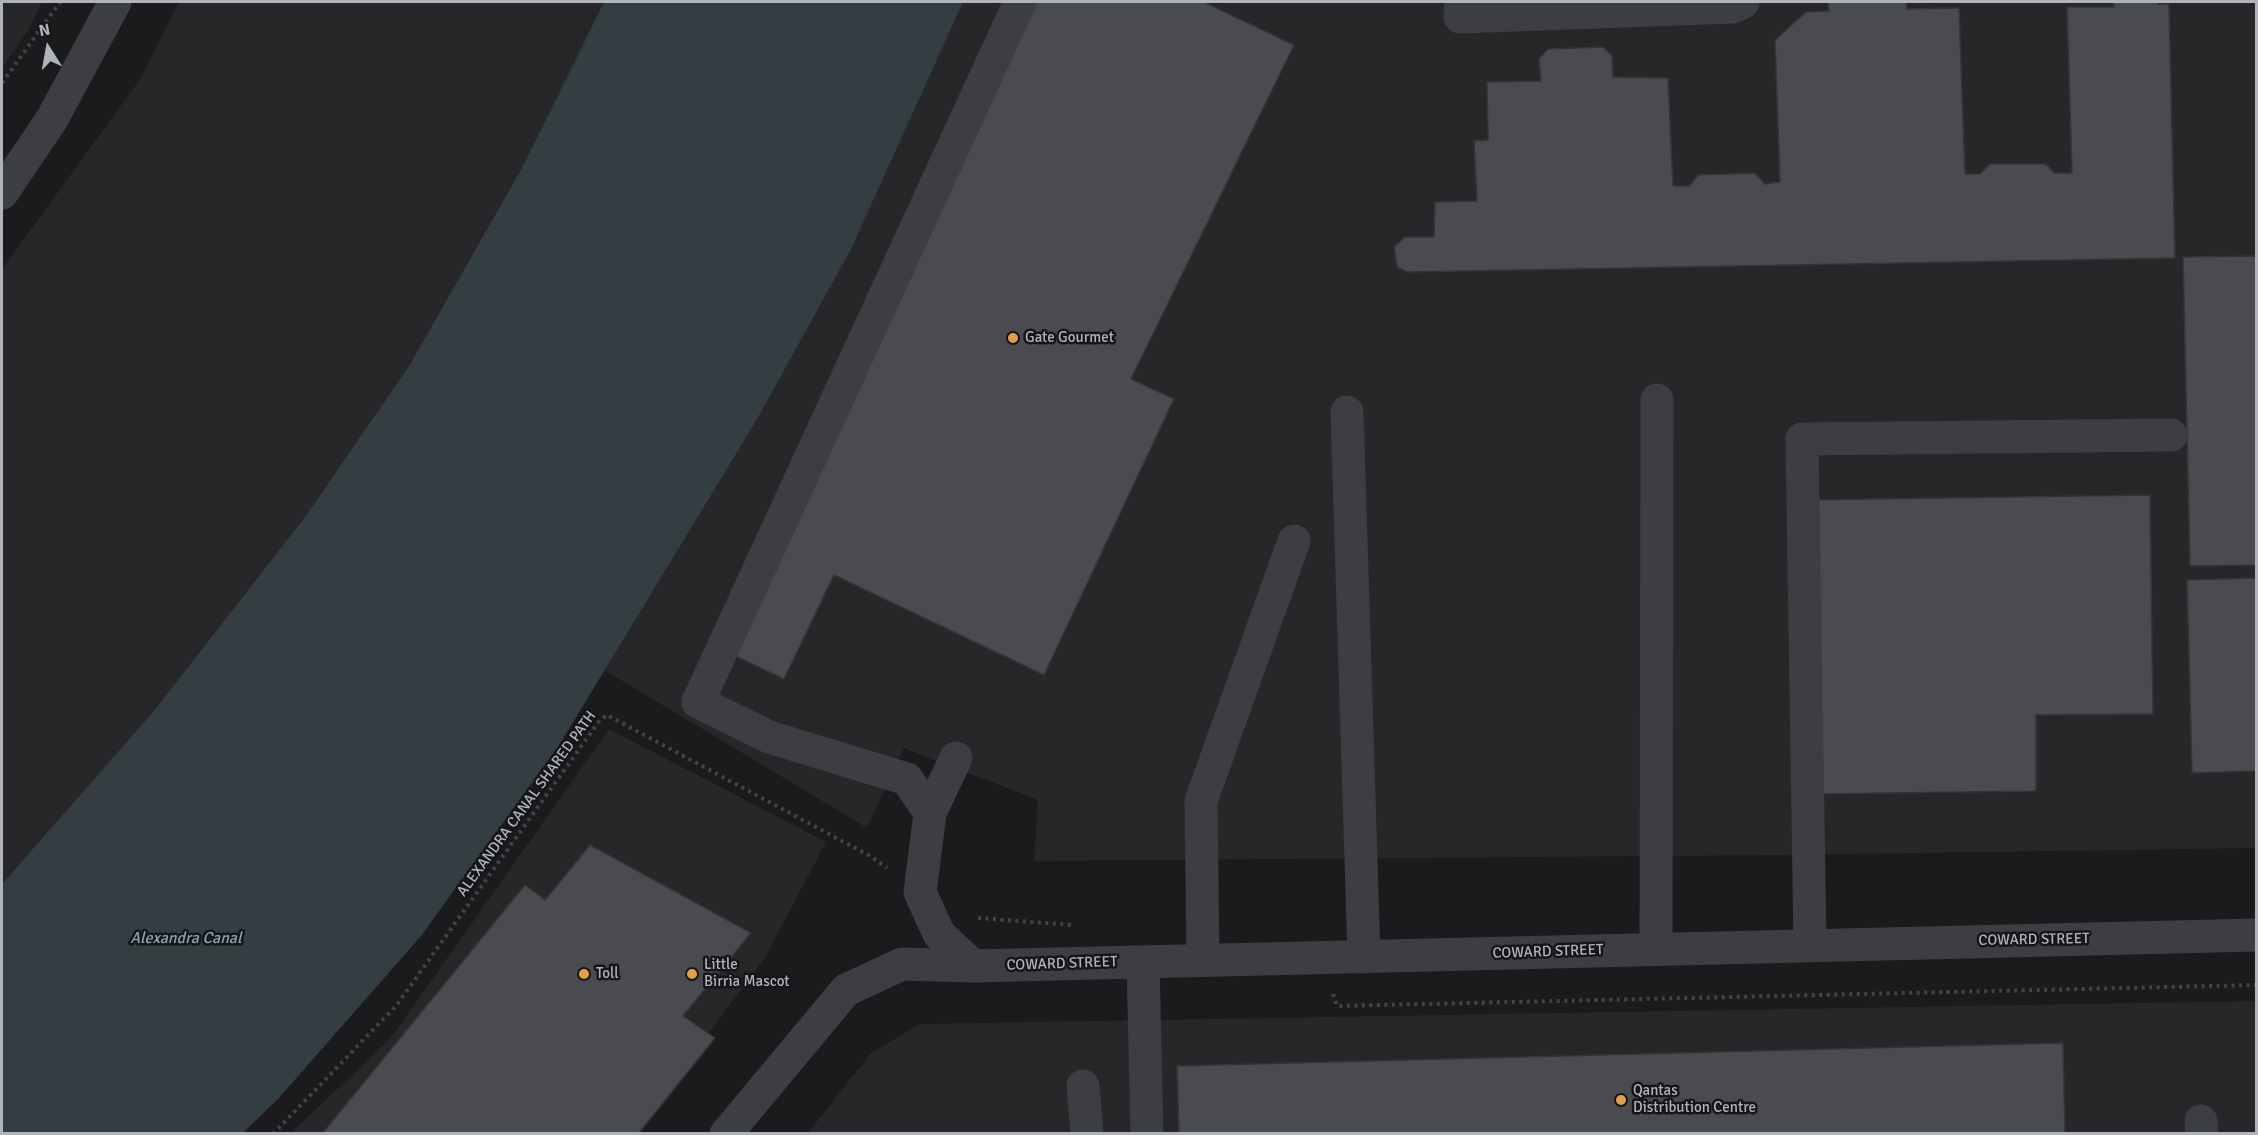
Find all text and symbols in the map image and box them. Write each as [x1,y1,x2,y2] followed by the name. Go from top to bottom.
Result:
[18,18,78,78] north arrow
[37,19,52,41] text: N
[1025,329,1114,347] place label: Gate Gourmet
[1006,331,1020,345] marker: Gate Gourmet
[454,708,600,900] street label: ALEXANDRA CANAL SHARED PATH
[130,929,242,949] water label: Alexandra Canal
[1978,930,2090,950] street label: COWARD STREET
[1492,941,1604,963] street label: COWARD STREET
[1006,953,1118,975] street label: COWARD STREET
[704,956,790,991] place label: Little Birria Mascot
[596,965,619,983] place label: Toll
[577,967,591,981] marker: Toll
[685,967,699,981] marker: Little Birria Mascot
[1633,1082,1756,1117] place label: Qantas Distribution Centre
[1614,1093,1628,1107] marker: Qantas Distribution Centre

